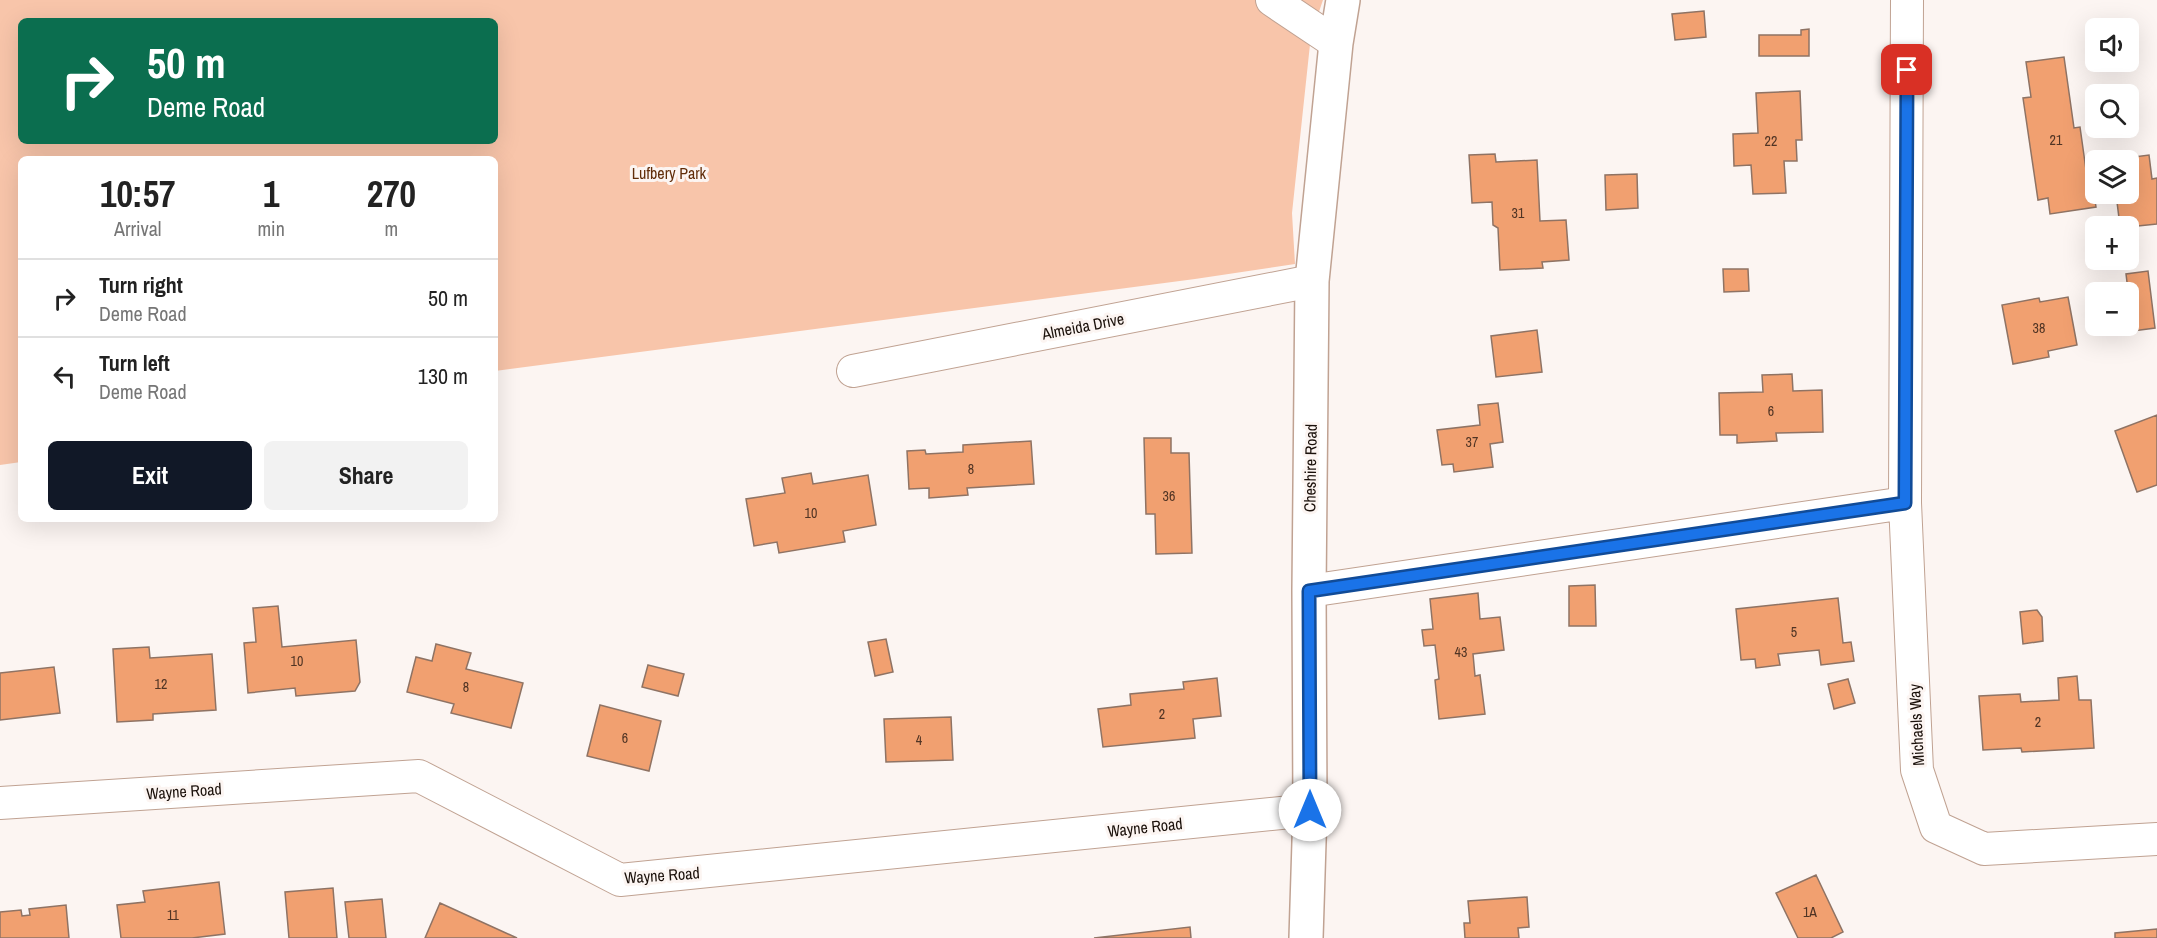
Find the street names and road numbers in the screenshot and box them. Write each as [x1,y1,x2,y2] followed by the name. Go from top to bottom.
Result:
[1039,307,1126,345] street label: Almeida Drive
[1298,424,1322,512] street label: Cheshire Road
[1903,683,1929,766] street label: Michaels Way
[146,777,222,805] street label: Wayne Road
[1106,812,1184,842] street label: Wayne Road
[624,861,700,889] street label: Wayne Road

